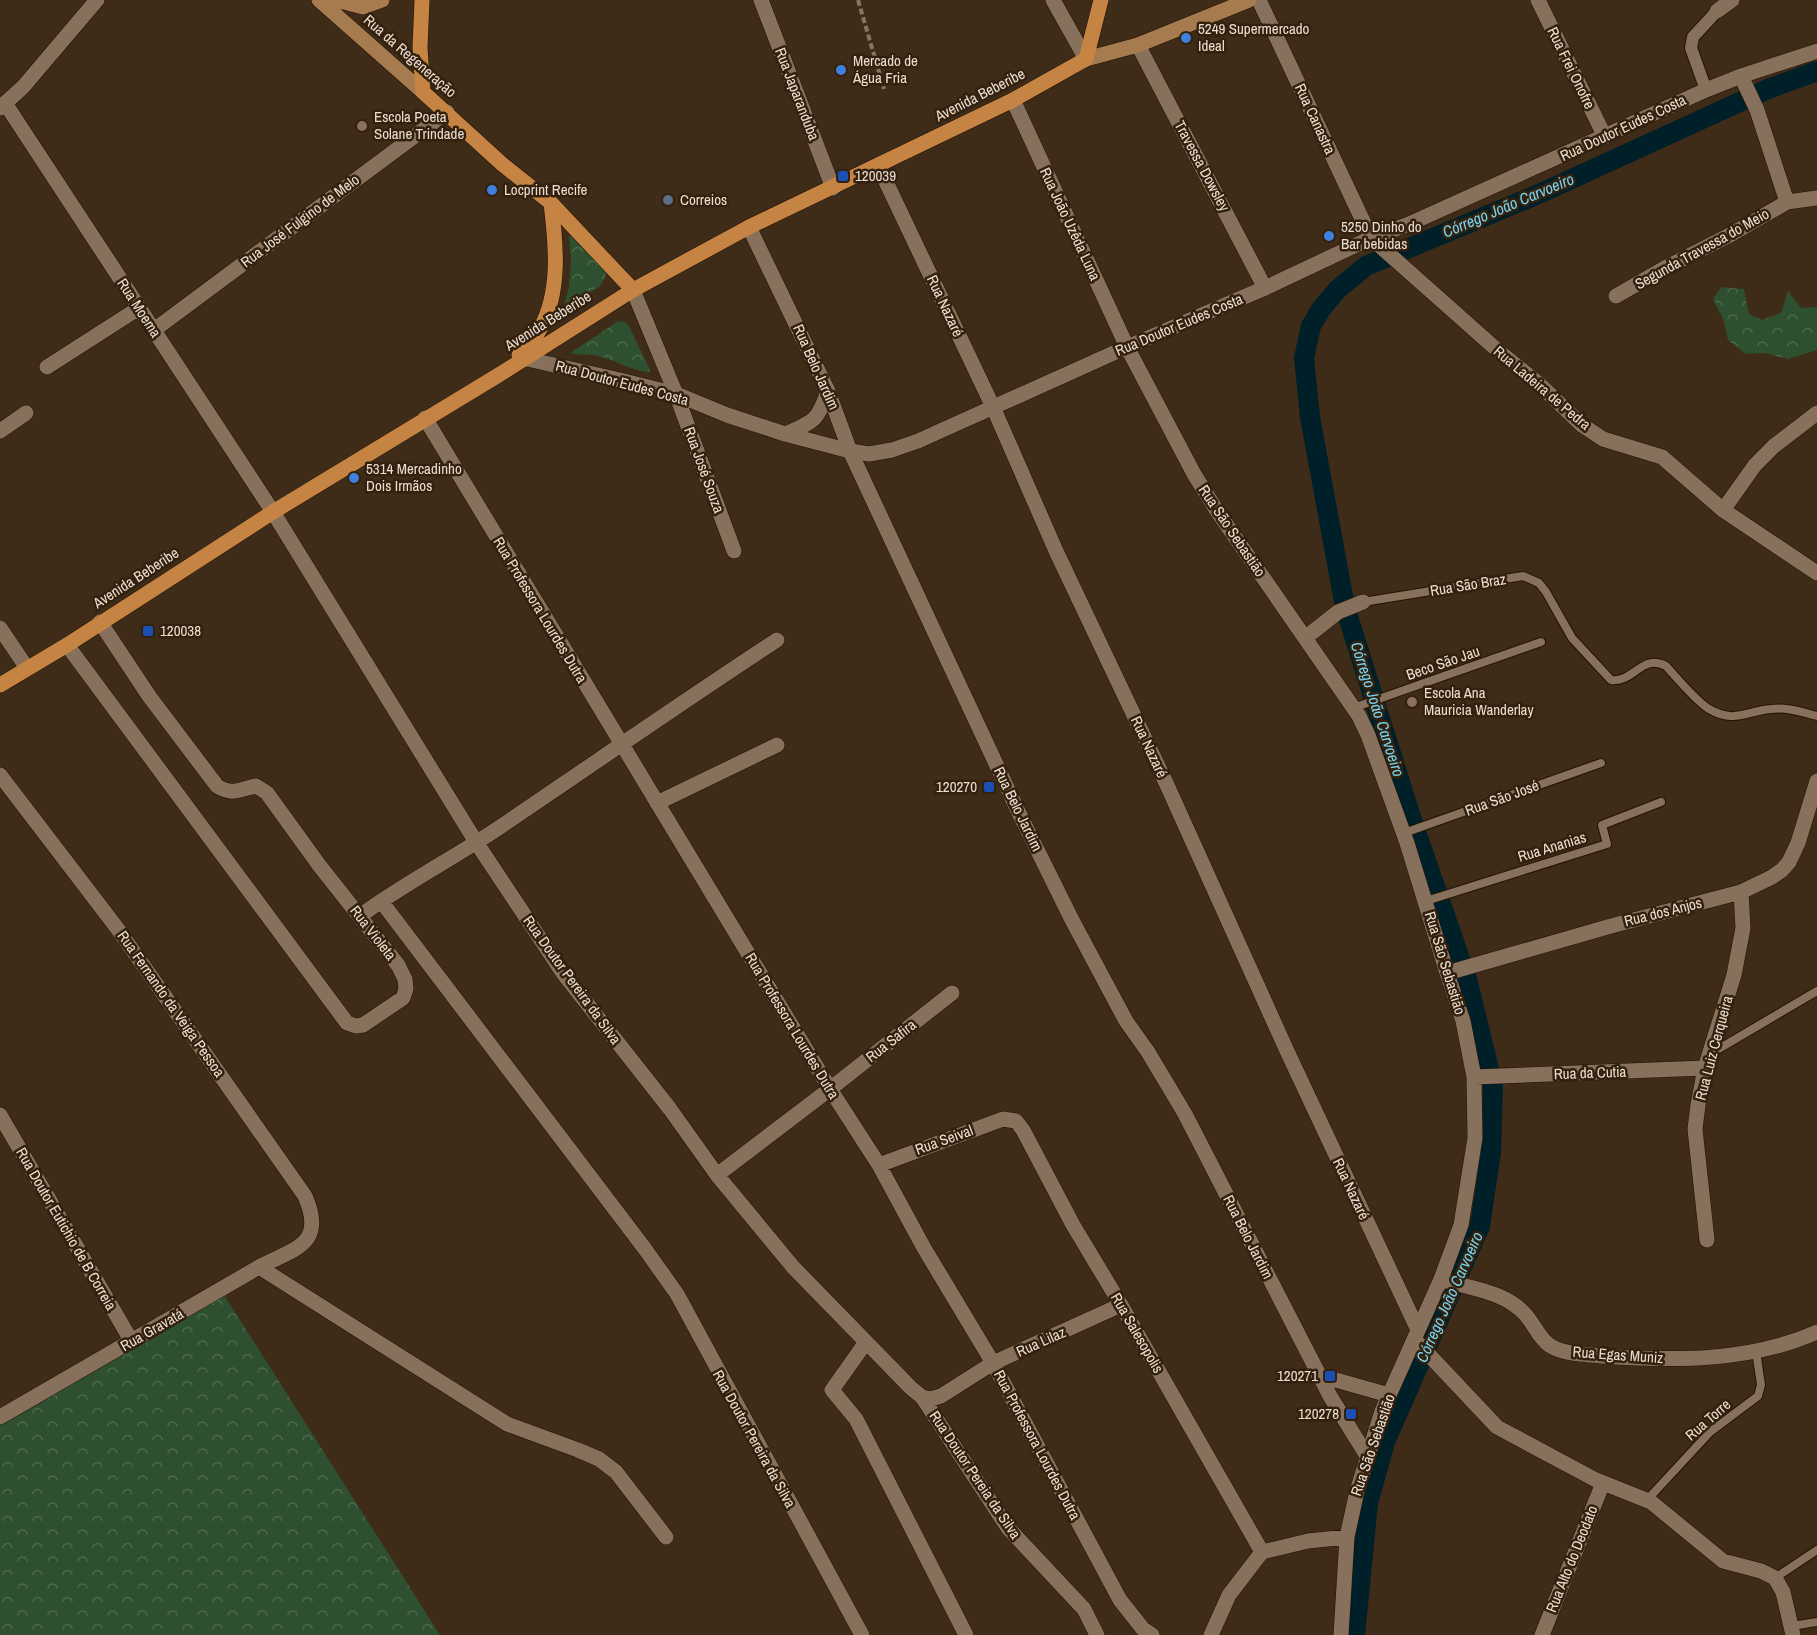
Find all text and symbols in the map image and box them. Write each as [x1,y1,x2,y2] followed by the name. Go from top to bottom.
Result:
[359,9,461,102] street label: Rua da Regeneração
[1198,18,1310,56] place label: 5249 Supermercado Ideal
[1543,23,1600,112] street label: Rua Frei Onofre
[1179,31,1193,45] marker: 5249 Supermercado Ideal
[770,44,825,143] street label: Rua Japaranduba
[852,50,918,88] place label: Mercado de Água Fria
[834,63,848,77] marker: Mercado de Água Fria
[930,63,1028,127] street label: Avenida Beberibe
[1290,80,1341,158] street label: Rua Canastra
[1556,89,1689,166] street label: Rua Doutor Eudes Costa
[374,106,464,144] place label: Escola Poeta Solane Trindade
[1170,117,1236,216] street label: Travessa Dowsley
[355,119,369,133] marker: Escola Poeta Solane Trindade
[1035,164,1106,284] street label: Rua João Uzêda Luna
[855,165,896,186] place label: 120039
[1439,167,1577,243] water label: Córrego João Carvoeiro
[236,169,363,272] street label: Rua José Fulgino de Melo
[836,169,850,183] marker: 120039
[504,179,588,200] place label: Locprint Recife
[485,183,499,197] marker: Locprint Recife
[680,189,727,210] place label: Correios
[661,193,675,207] marker: Correios
[1631,203,1773,294] street label: Segunda Travessa do Meio
[1341,216,1422,254] place label: 5250 Dinho do Bar bebidas
[1322,229,1336,243] marker: 5250 Dinho do Bar bebidas
[922,272,969,340] street label: Rua Nazaré
[112,274,167,342] street label: Rua Moema
[500,286,595,356] street label: Avenida Beberibe
[1112,288,1246,361] street label: Rua Doutor Eudes Costa
[788,321,845,413] street label: Rua Belo Jardim
[1489,341,1596,435] street label: Rua Ladeira de Pedra
[553,355,691,410] street label: Rua Doutor Eudes Costa
[679,424,730,516] street label: Rua José Souza
[366,458,462,496] place label: 5314 Mercadinho Dois Irmãos
[347,471,361,485] marker: 5314 Mercadinho Dois Irmãos
[1194,481,1271,581] street label: Rua São Sebastião
[488,533,592,687] street label: Rua Professora Lourdes Dutra
[88,542,183,614] street label: Avenida Beberibe
[1428,568,1507,601] street label: Rua São Braz
[160,620,201,641] place label: 120038
[141,624,155,638] marker: 120038
[1346,639,1410,779] water label: Córrego João Carvoeiro
[1403,640,1482,685] street label: Beco São Jau
[1424,682,1534,720] place label: Escola Ana Mauricia Wanderlay
[1405,695,1419,709] marker: Escola Ana Mauricia Wanderlay
[1126,713,1173,781] street label: Rua Nazaré
[989,763,1048,855] street label: Rua Belo Jardim
[1462,774,1542,821] street label: Rua São José
[936,776,977,797] place label: 120270
[982,780,996,794] marker: 120270
[1515,826,1589,867] street label: Rua Ananias
[1622,892,1704,931] street label: Rua dos Anjos
[345,901,401,965] street label: Rua Violeta
[1420,909,1471,1017] street label: Rua São Sebastião
[518,911,626,1049] street label: Rua Doutor Pereira da Silva
[113,926,230,1081] street label: Rua Fernando da Veiga Pessoa
[740,949,844,1103] street label: Rua Professora Lourdes Dutra
[1689,993,1738,1102] street label: Rua Luiz Cerqueira
[861,1014,920,1067] street label: Rua Safira
[1553,1061,1627,1084] street label: Rua da Cutia
[912,1119,976,1160] street label: Rua Seival
[11,1144,122,1314] street label: Rua Doutor Eutichio de B Correia
[1328,1155,1375,1223] street label: Rua Nazaré
[1218,1191,1279,1282] street label: Rua Belo Jardim
[1410,1228,1488,1366] water label: Córrego João Carvoeiro
[1106,1289,1169,1377] street label: Rua Salesopolis
[116,1303,187,1356] street label: Rua Gravatá
[1013,1321,1069,1362] street label: Rua Lilaz
[1572,1341,1664,1368] street label: Rua Egas Muniz
[1277,1365,1318,1386] place label: 120271
[708,1366,801,1512] street label: Rua Doutor Pereira da Silva
[989,1366,1086,1523] street label: Rua Professora Lourdes Dutra
[1323,1369,1337,1383] marker: 120271
[1345,1391,1400,1499] street label: Rua São Sebastião
[1680,1394,1735,1445] street label: Rua Torre
[1298,1403,1339,1424] place label: 120278
[925,1406,1026,1543] street label: Rua Doutor Pereia da Silva
[1344,1407,1358,1421] marker: 120278
[1541,1502,1603,1615] street label: Rua Alto do Deodato

